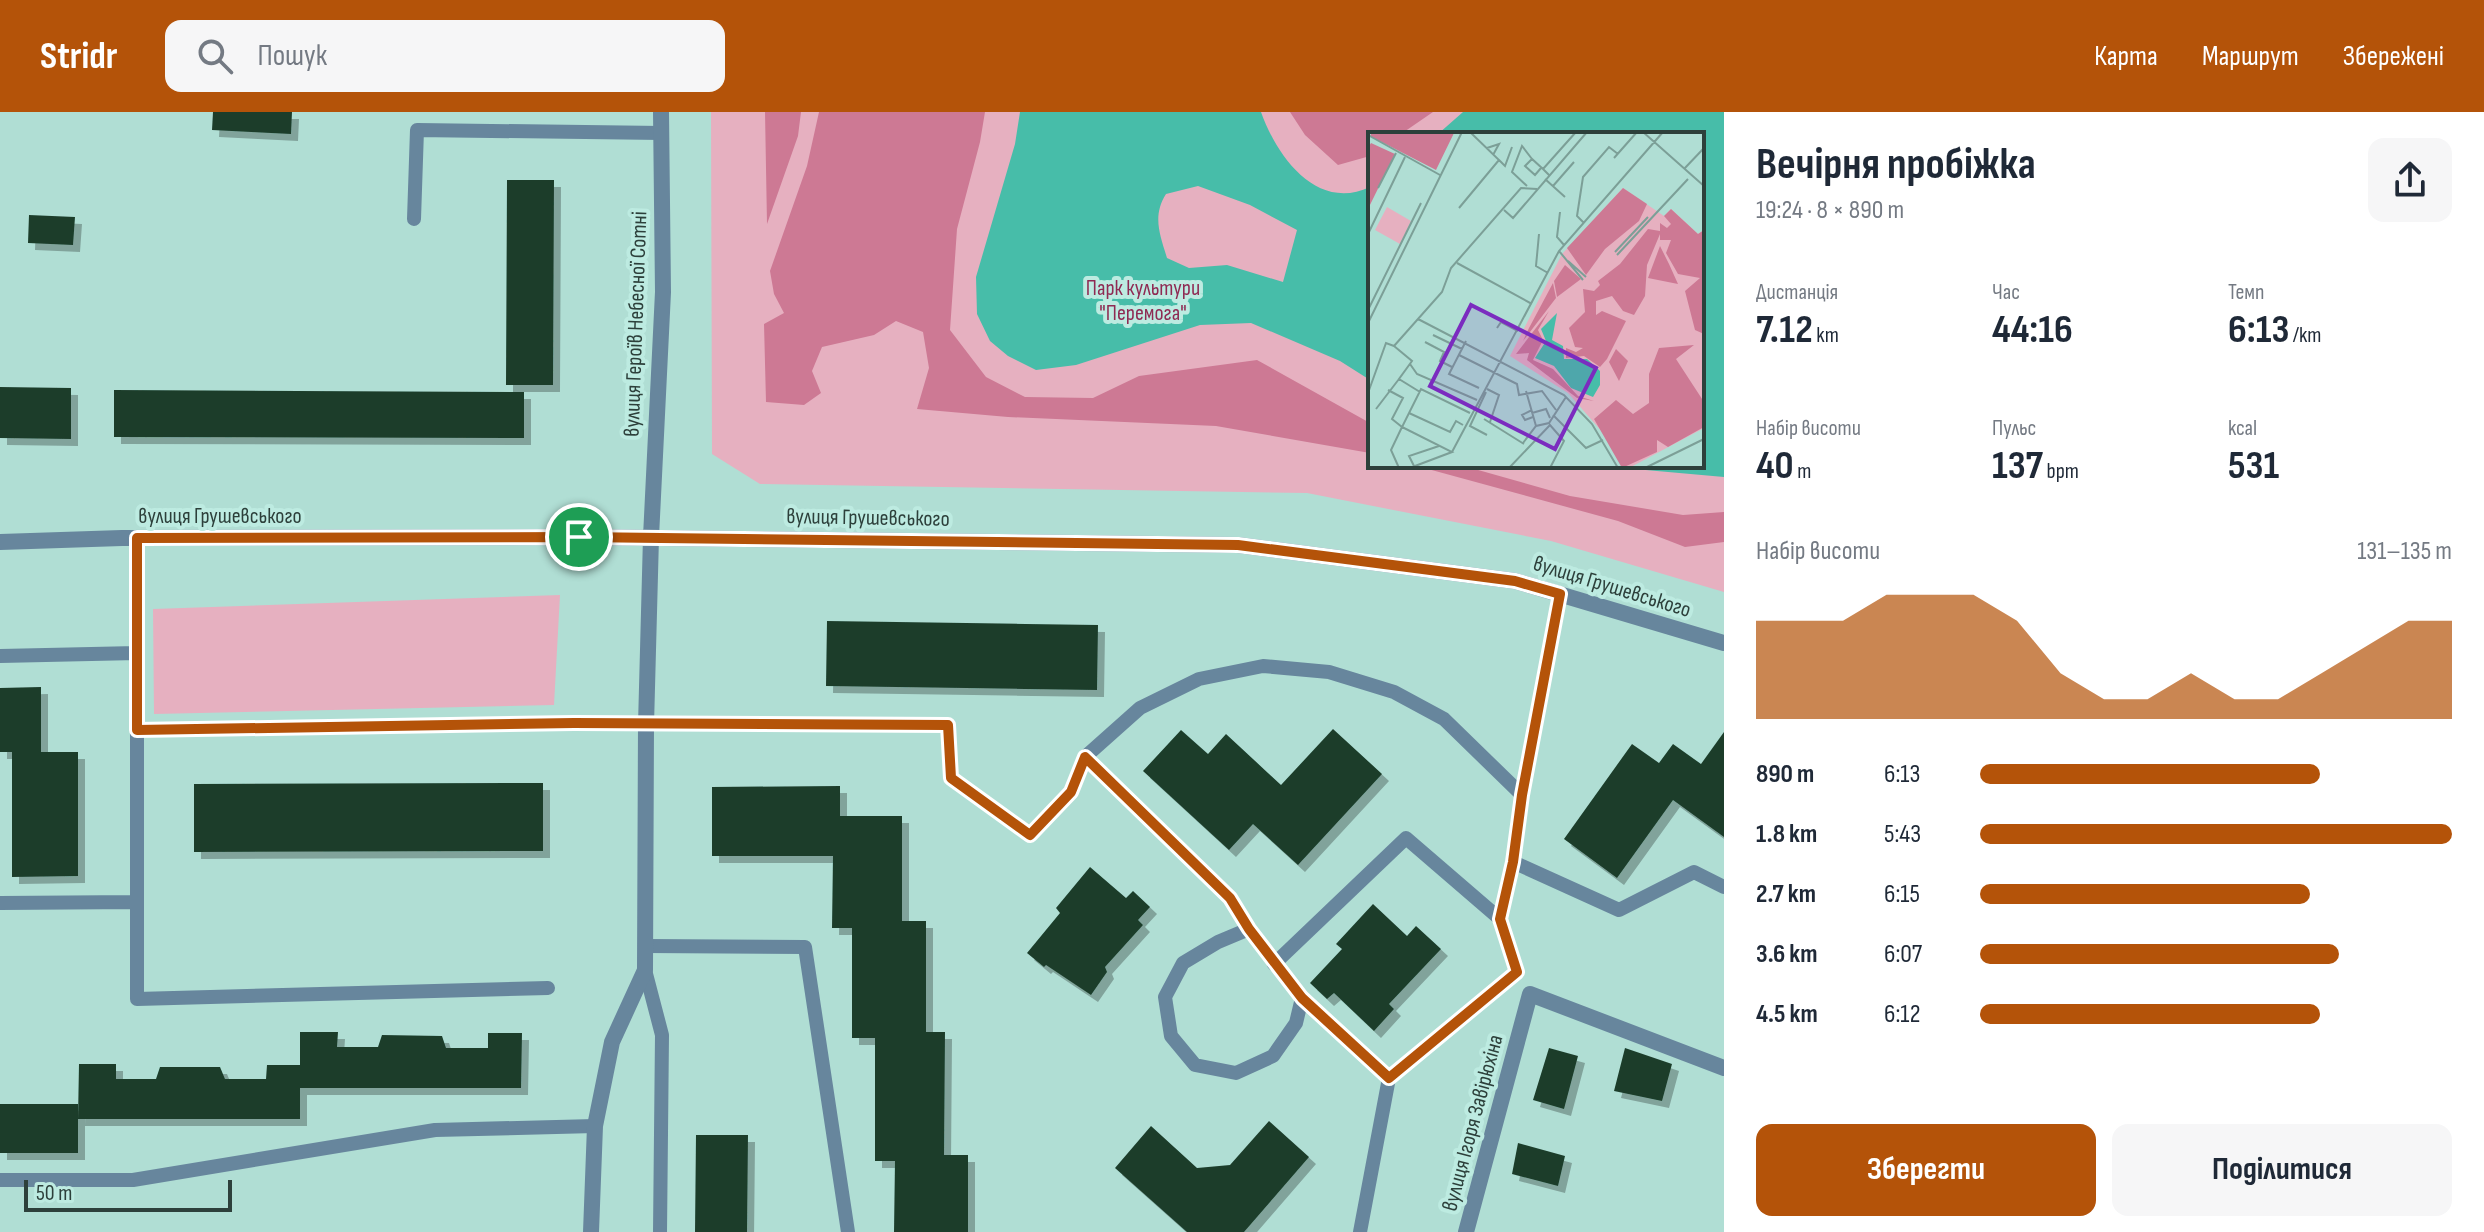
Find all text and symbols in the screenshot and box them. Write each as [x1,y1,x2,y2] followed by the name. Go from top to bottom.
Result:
[165,20,725,92] search box
[40,34,117,79] text: Stridr
[193,34,237,78] icon: search
[257,38,327,74] text: Пошук
[2094,40,2158,73] text: Карта
[2202,40,2299,73] text: Маршрут
[2343,40,2444,73] text: Збережені
[1368,132,1704,468] inset map
[1756,138,2036,191] text: Вечірня пробіжка
[2368,138,2452,222] button: share
[1756,195,1904,226] text: 19:24 · 8 × 890 m
[619,211,653,437] street label: вулиця Героїв Небесної Сотні
[1086,275,1200,327] park label: Парк культури "Перемога"
[1756,279,1838,306] text: Дистанція
[1992,279,2020,306] text: Час
[2228,279,2264,306] text: Темп
[1756,306,1813,354] text: 7.12
[1992,306,2073,354] text: 44:16
[2228,306,2289,354] text: 6:13
[1813,322,1839,349] text: km
[2289,322,2322,349] text: /km
[1756,415,1861,442] text: Набір висоти
[1992,415,2036,442] text: Пульс
[2228,415,2257,442] text: kcal
[1756,442,1794,490] text: 40
[1992,442,2043,490] text: 137
[2228,442,2279,490] text: 531
[1794,458,1811,485] text: m
[2043,458,2079,485] text: bpm
[138,503,302,530] street label: вулиця Грушевського
[545,503,613,571] pin
[786,503,950,533] street label: вулиця Грушевського
[557,515,601,559] icon: arrive
[1756,536,1880,567] text: Набір висоти
[2357,536,2452,567] text: 131–135 m
[1530,550,1694,624] street label: вулиця Грушевського
[1756,759,1814,790] text: 890 m
[1884,759,1920,790] text: 6:13
[1756,819,1817,850] text: 1.8 km
[1884,819,1921,850] text: 5:43
[1756,879,1816,910] text: 2.7 km
[1884,879,1920,910] text: 6:15
[1756,939,1818,970] text: 3.6 km
[1884,939,1922,970] text: 6:07
[1756,999,1818,1030] text: 4.5 km
[1884,999,1920,1030] text: 6:12
[1436,1032,1510,1214] street label: вулиця Ігоря Завірюхіна
[1756,1124,2096,1216] button: Зберегти
[2112,1124,2452,1216] button: Поділитися
[24,1176,232,1212] scale bar
[36,1180,72,1207] text: 50 m

